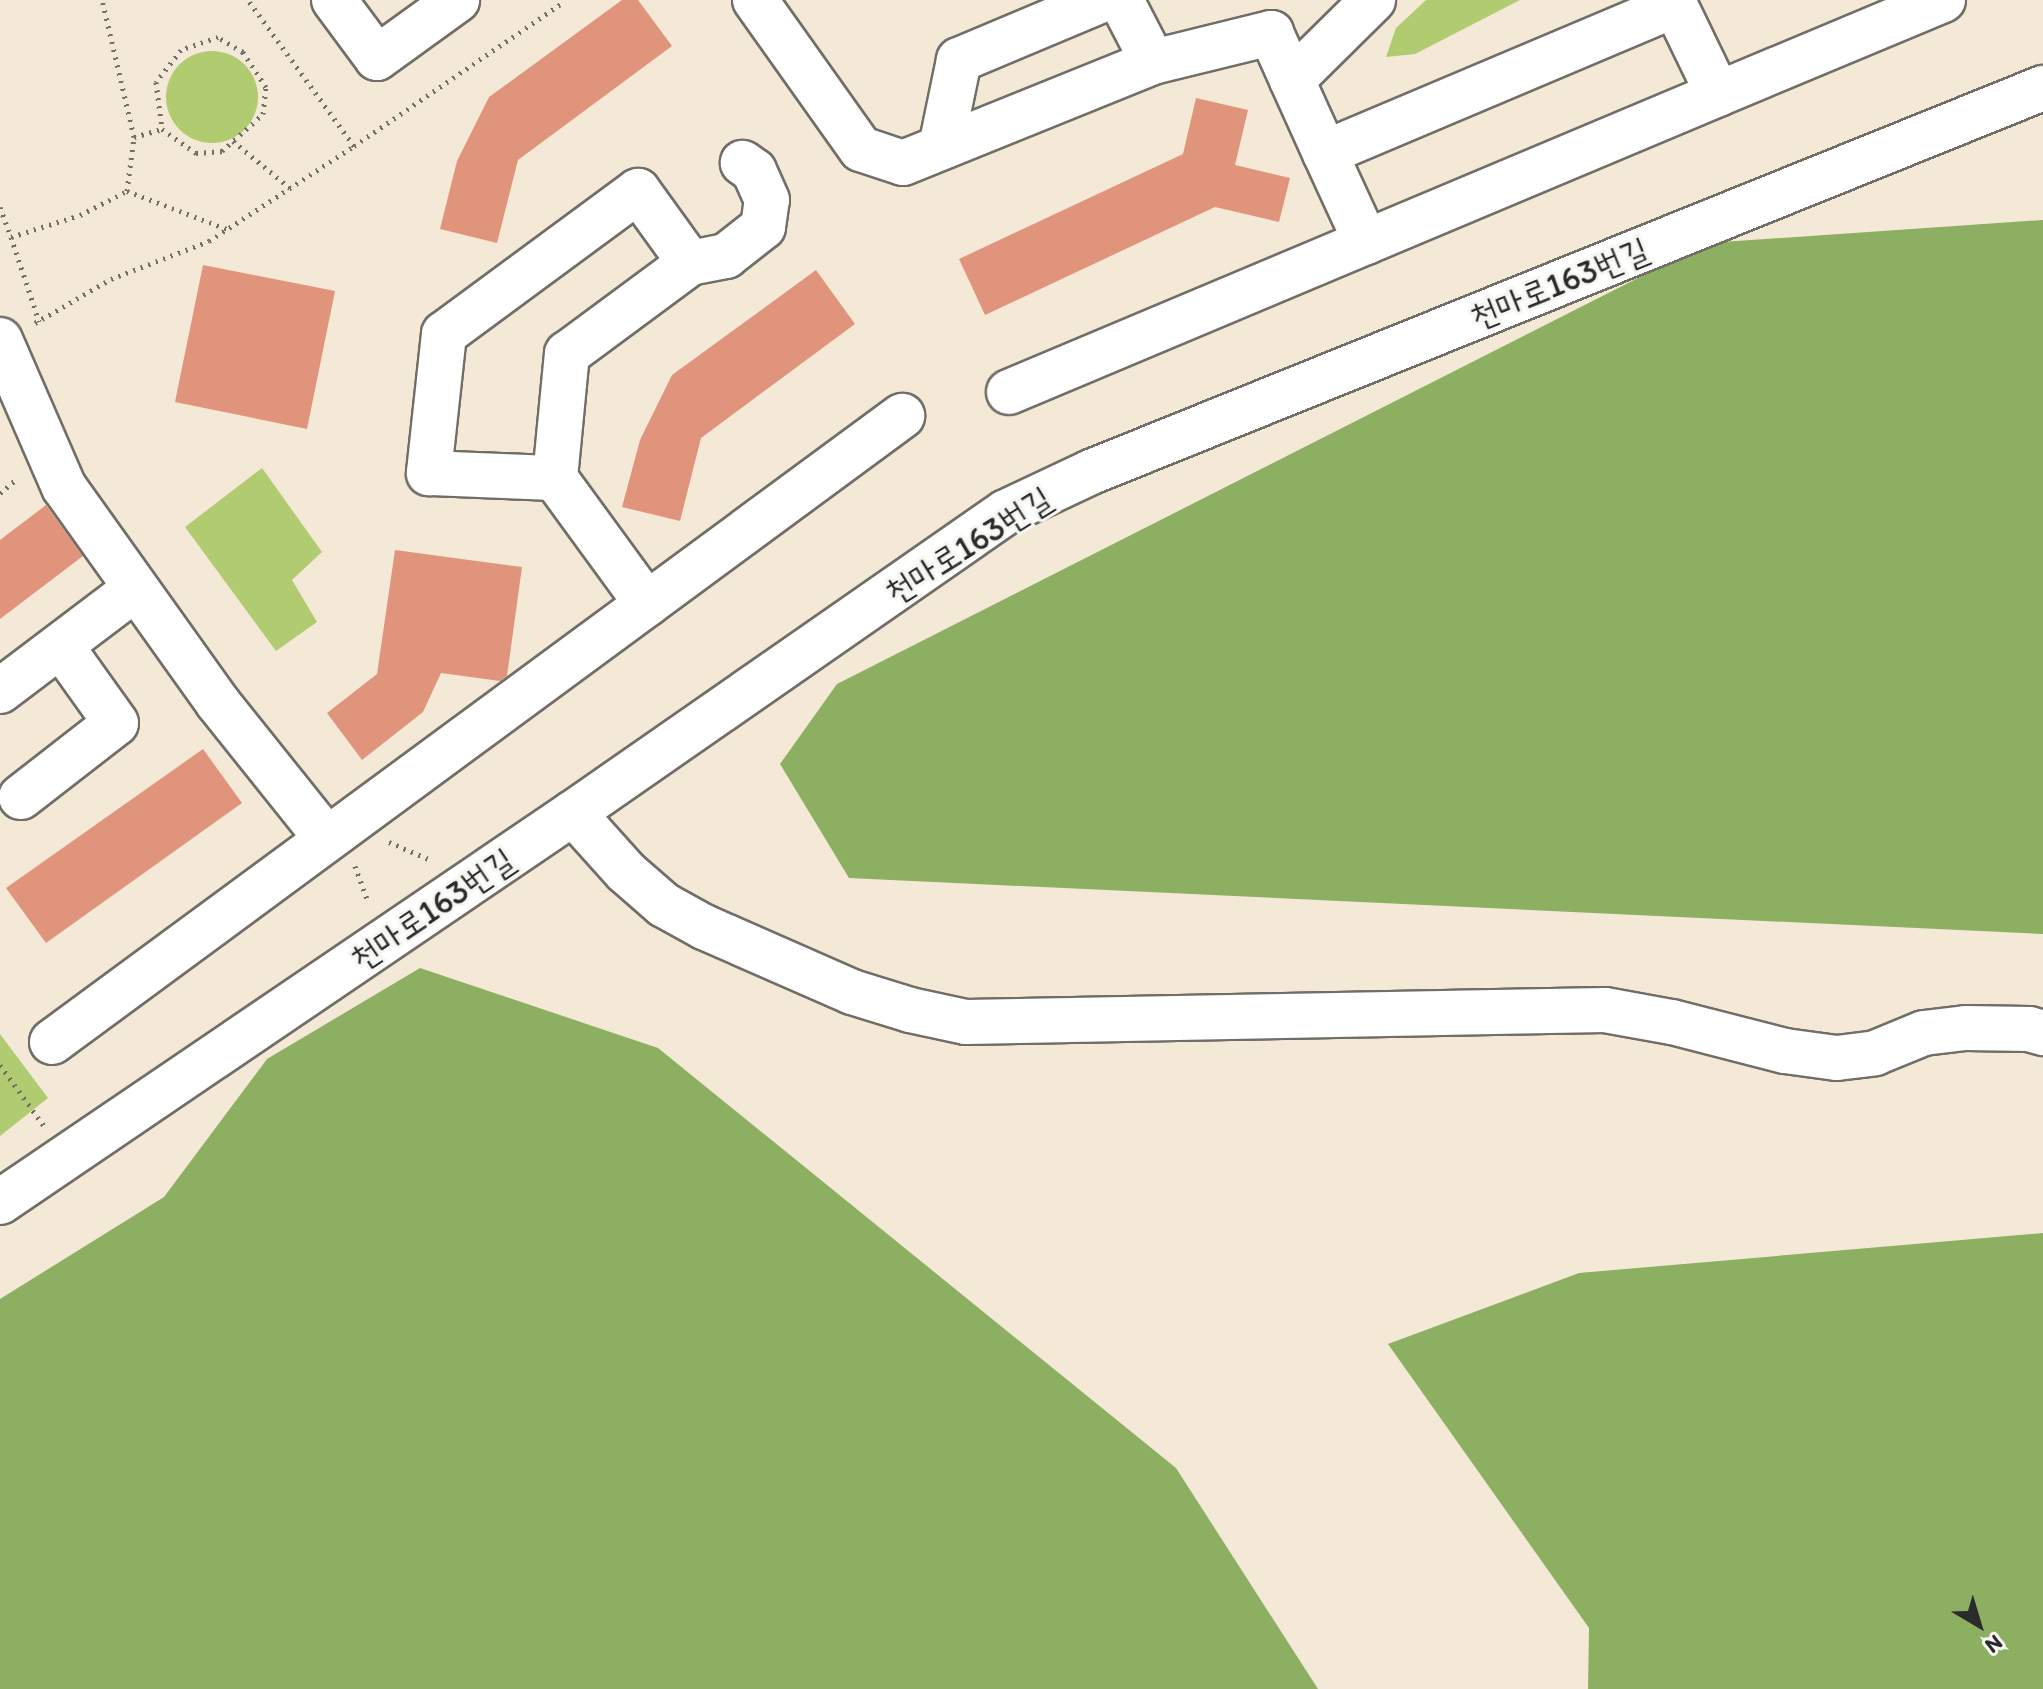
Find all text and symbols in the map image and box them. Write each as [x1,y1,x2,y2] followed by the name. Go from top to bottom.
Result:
[1464,229,1654,337] street label: 천마로163번길
[877,478,1059,612] street label: 천마로163번길
[342,839,522,979] street label: 천마로163번길
[1939,1585,2019,1665] north arrow
[1980,1629,2008,1660] text: N

